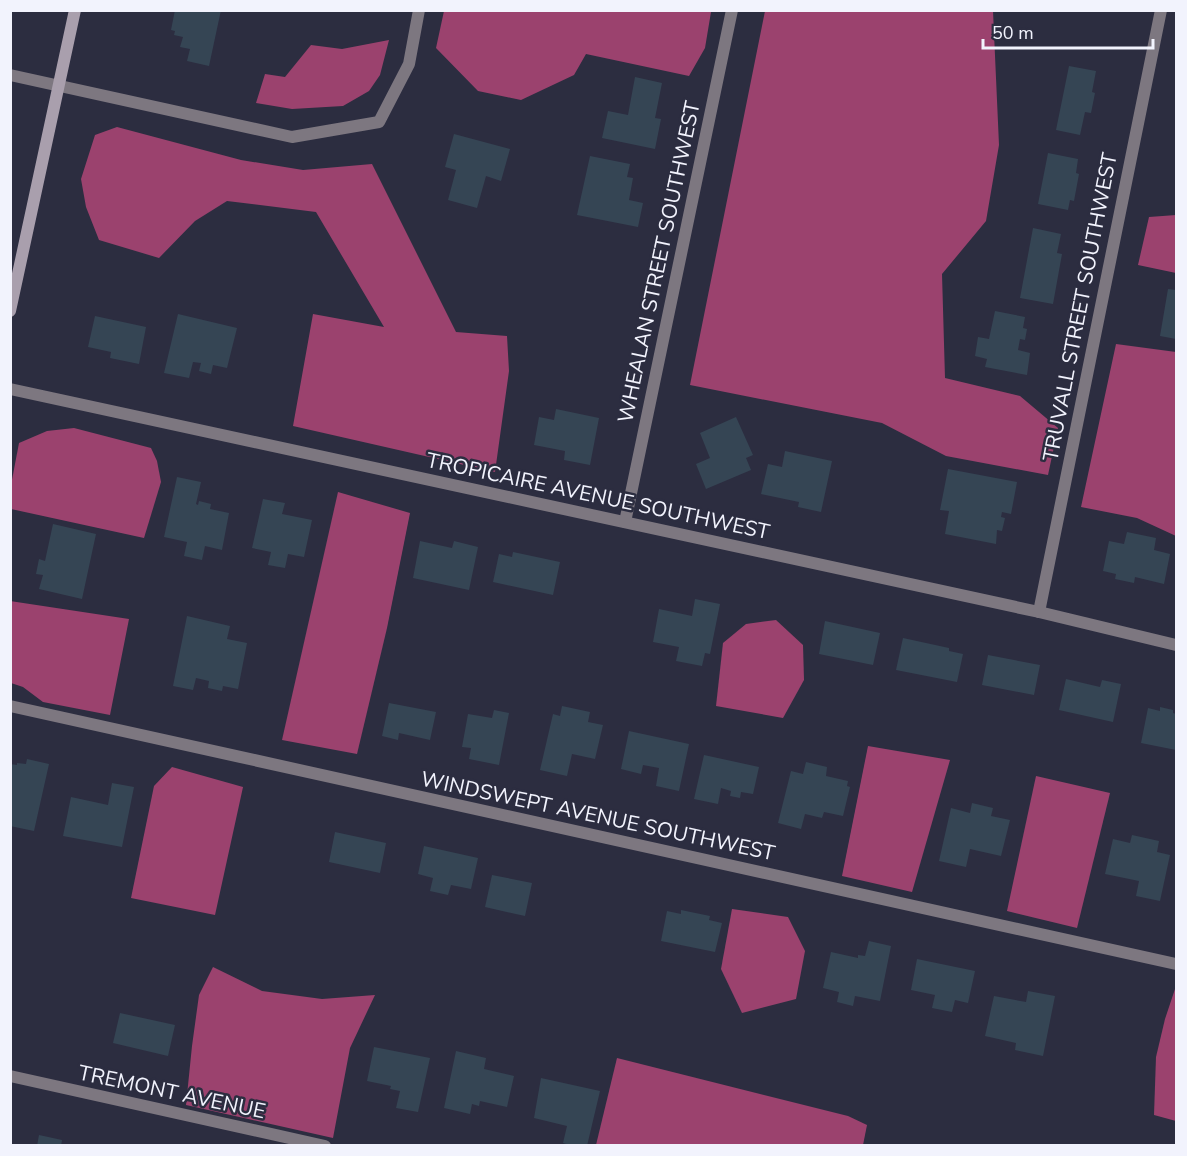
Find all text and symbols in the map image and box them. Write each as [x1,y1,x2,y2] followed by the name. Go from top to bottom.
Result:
[983,12,1152,50] scale bar
[992,21,1034,45] text: 50 m
[611,98,707,426] street label: WHEALAN STREET SOUTHWEST
[1036,150,1124,464] street label: TRUVALL STREET SOUTHWEST
[424,446,773,546] street label: TROPICAIRE AVENUE SOUTHWEST
[418,765,778,867] street label: WINDSWEPT AVENUE SOUTHWEST
[76,1058,268,1126] street label: TREMONT AVENUE

